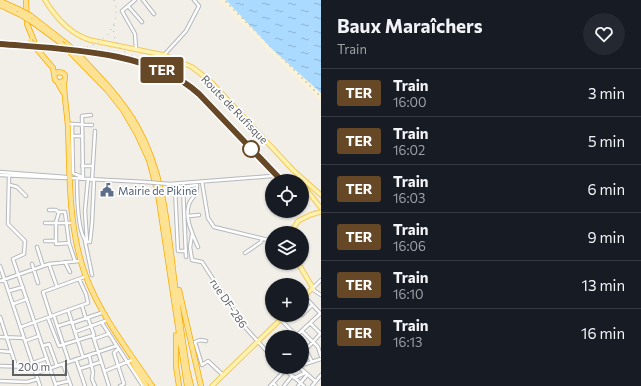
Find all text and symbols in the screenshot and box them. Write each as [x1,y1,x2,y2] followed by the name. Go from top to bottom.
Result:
[583,13,625,55] button: heart
[337,14,483,37] text: Baux Maraîchers
[337,41,367,57] text: Train
[139,57,185,83] line badge: TER
[148,61,176,78] text: TER
[199,72,271,146] street label: Route de Rufisque
[393,76,429,94] text: Train
[345,84,373,101] text: TER
[588,84,625,102] text: 3 min
[393,94,426,110] text: 16:00
[393,124,429,142] text: Train
[345,132,373,149] text: TER
[588,132,625,150] text: 5 min
[242,140,260,158] unlabelled marker
[393,142,425,158] text: 16:02
[393,172,429,190] text: Train
[265,174,309,374] map controls
[265,174,309,218] button: locate
[345,180,373,197] text: TER
[587,180,625,198] text: 6 min
[99,182,115,198] public building icon: Mairie de Pikine
[118,184,197,197] place label: Mairie de Pikine
[393,190,425,206] text: 16:03
[393,220,429,238] text: Train
[265,226,309,270] button: layers
[345,228,373,245] text: TER
[587,228,625,246] text: 9 min
[393,238,426,254] text: 16:06
[393,268,429,286] text: Train
[208,276,250,330] street label: rue DF-286
[345,276,373,293] text: TER
[582,276,625,294] text: 13 min
[265,278,309,322] button: +
[393,286,424,302] text: 16:10
[393,316,429,334] text: Train
[345,324,373,341] text: TER
[581,324,625,342] text: 16 min
[265,330,309,374] button: −
[393,334,423,350] text: 16:13
[12,358,67,377] scale bar
[18,360,50,373] text: 200 m

